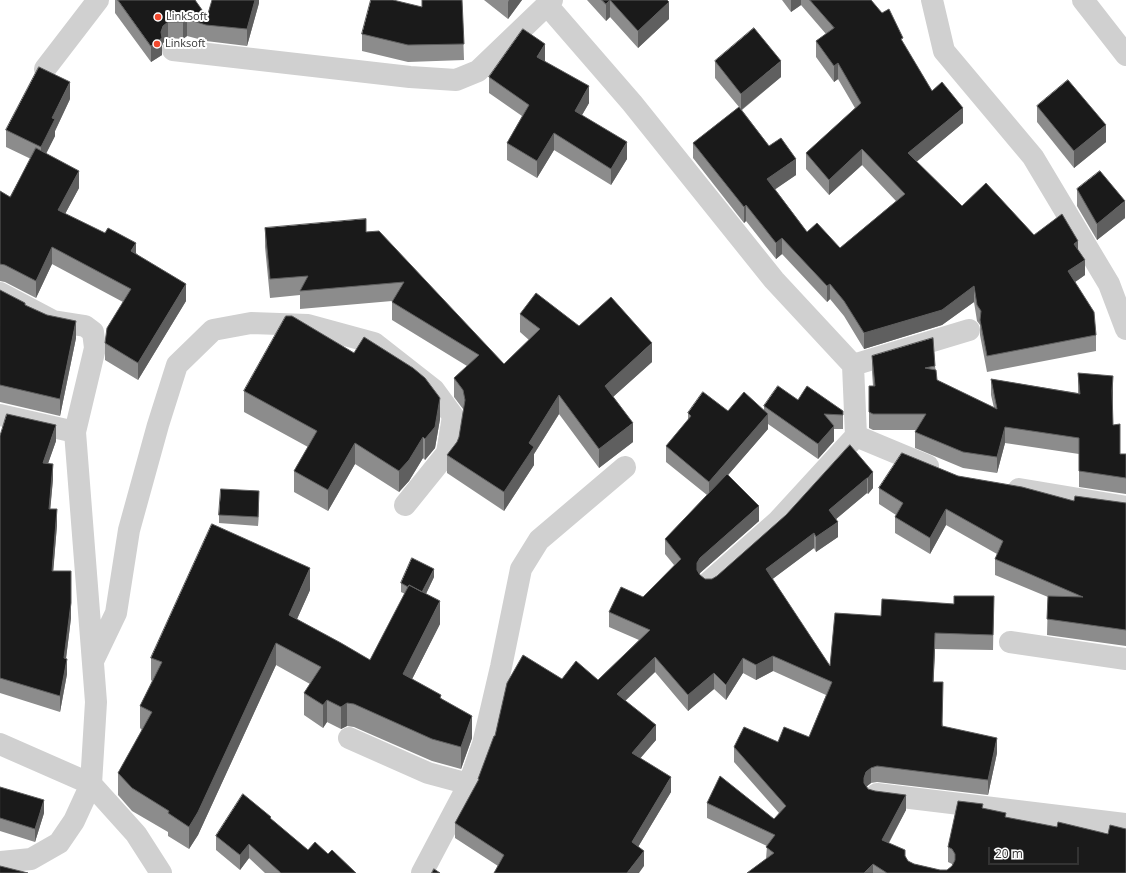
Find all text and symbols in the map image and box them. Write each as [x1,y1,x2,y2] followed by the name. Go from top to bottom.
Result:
[166,10,207,24] place label: LinkSoft
[153,12,163,22] marker: LinkSoft
[165,37,206,51] place label: Linksoft
[152,39,162,49] marker: Linksoft
[990,839,1081,865] scale bar
[995,845,1023,862] text: 20 m

